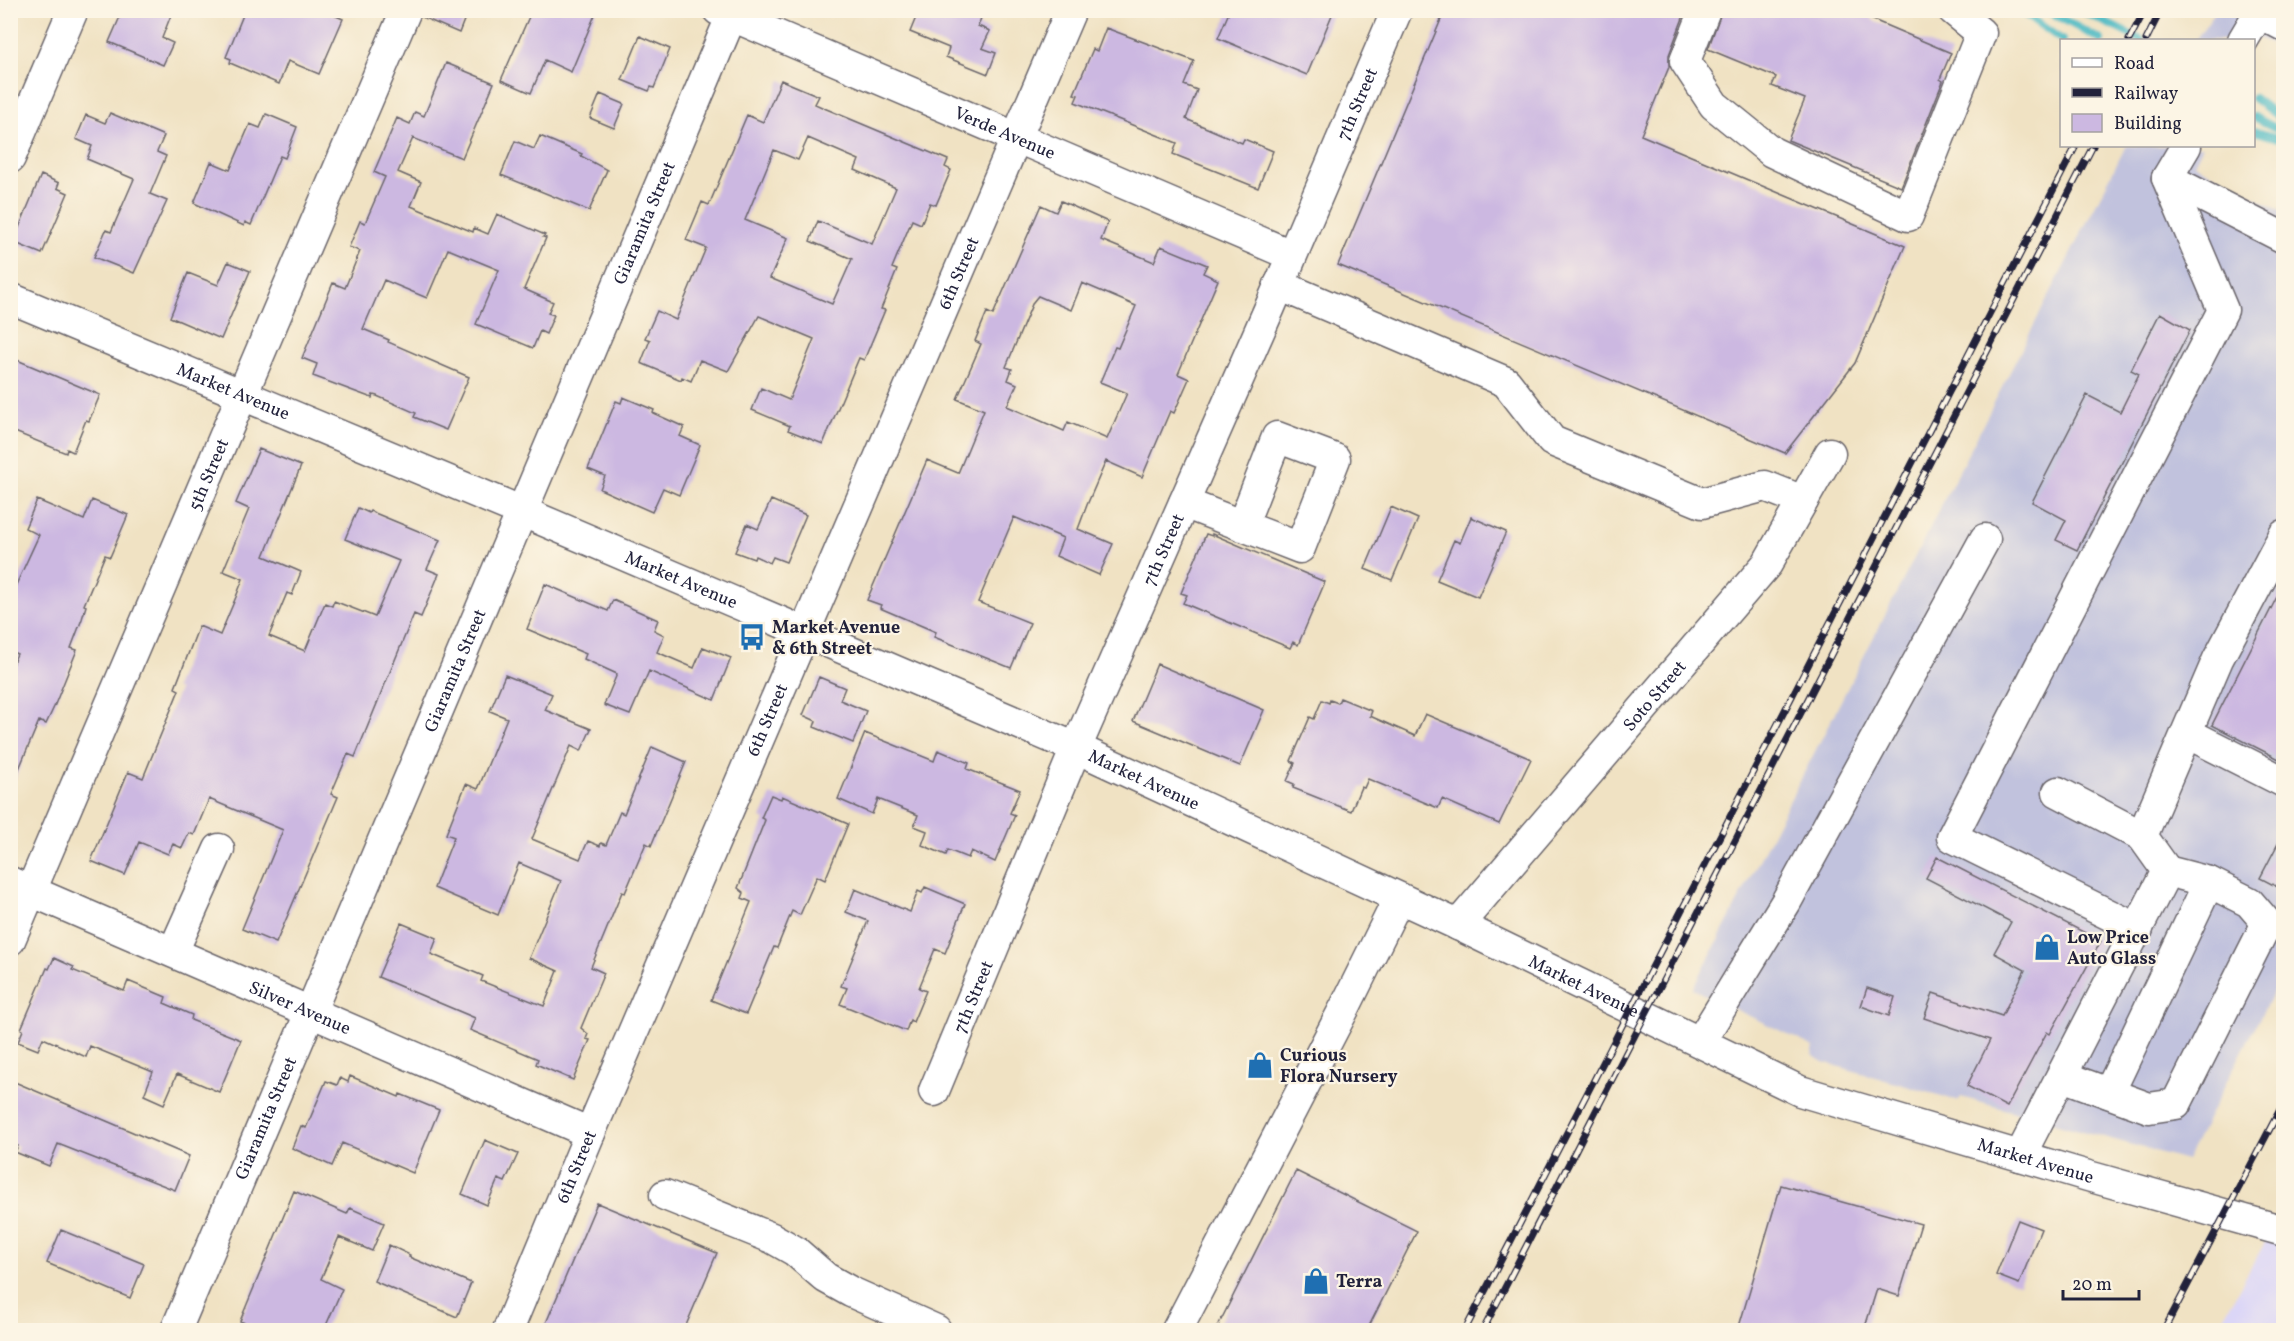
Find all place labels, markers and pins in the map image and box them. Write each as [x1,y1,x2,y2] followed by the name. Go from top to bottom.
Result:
[772,616,900,662] place label: Market Avenue & 6th Street
[737,622,767,652] bus stop icon: Market Avenue & 6th Street
[2067,926,2156,972] place label: Low Price Auto Glass
[2032,932,2062,962] shop icon: Low Price Auto Glass
[1280,1044,1398,1090] place label: Curious Flora Nursery
[1245,1050,1275,1080] shop icon: Curious Flora Nursery
[1301,1266,1331,1296] shop icon: Terra
[1336,1270,1383,1295] place label: Terra

